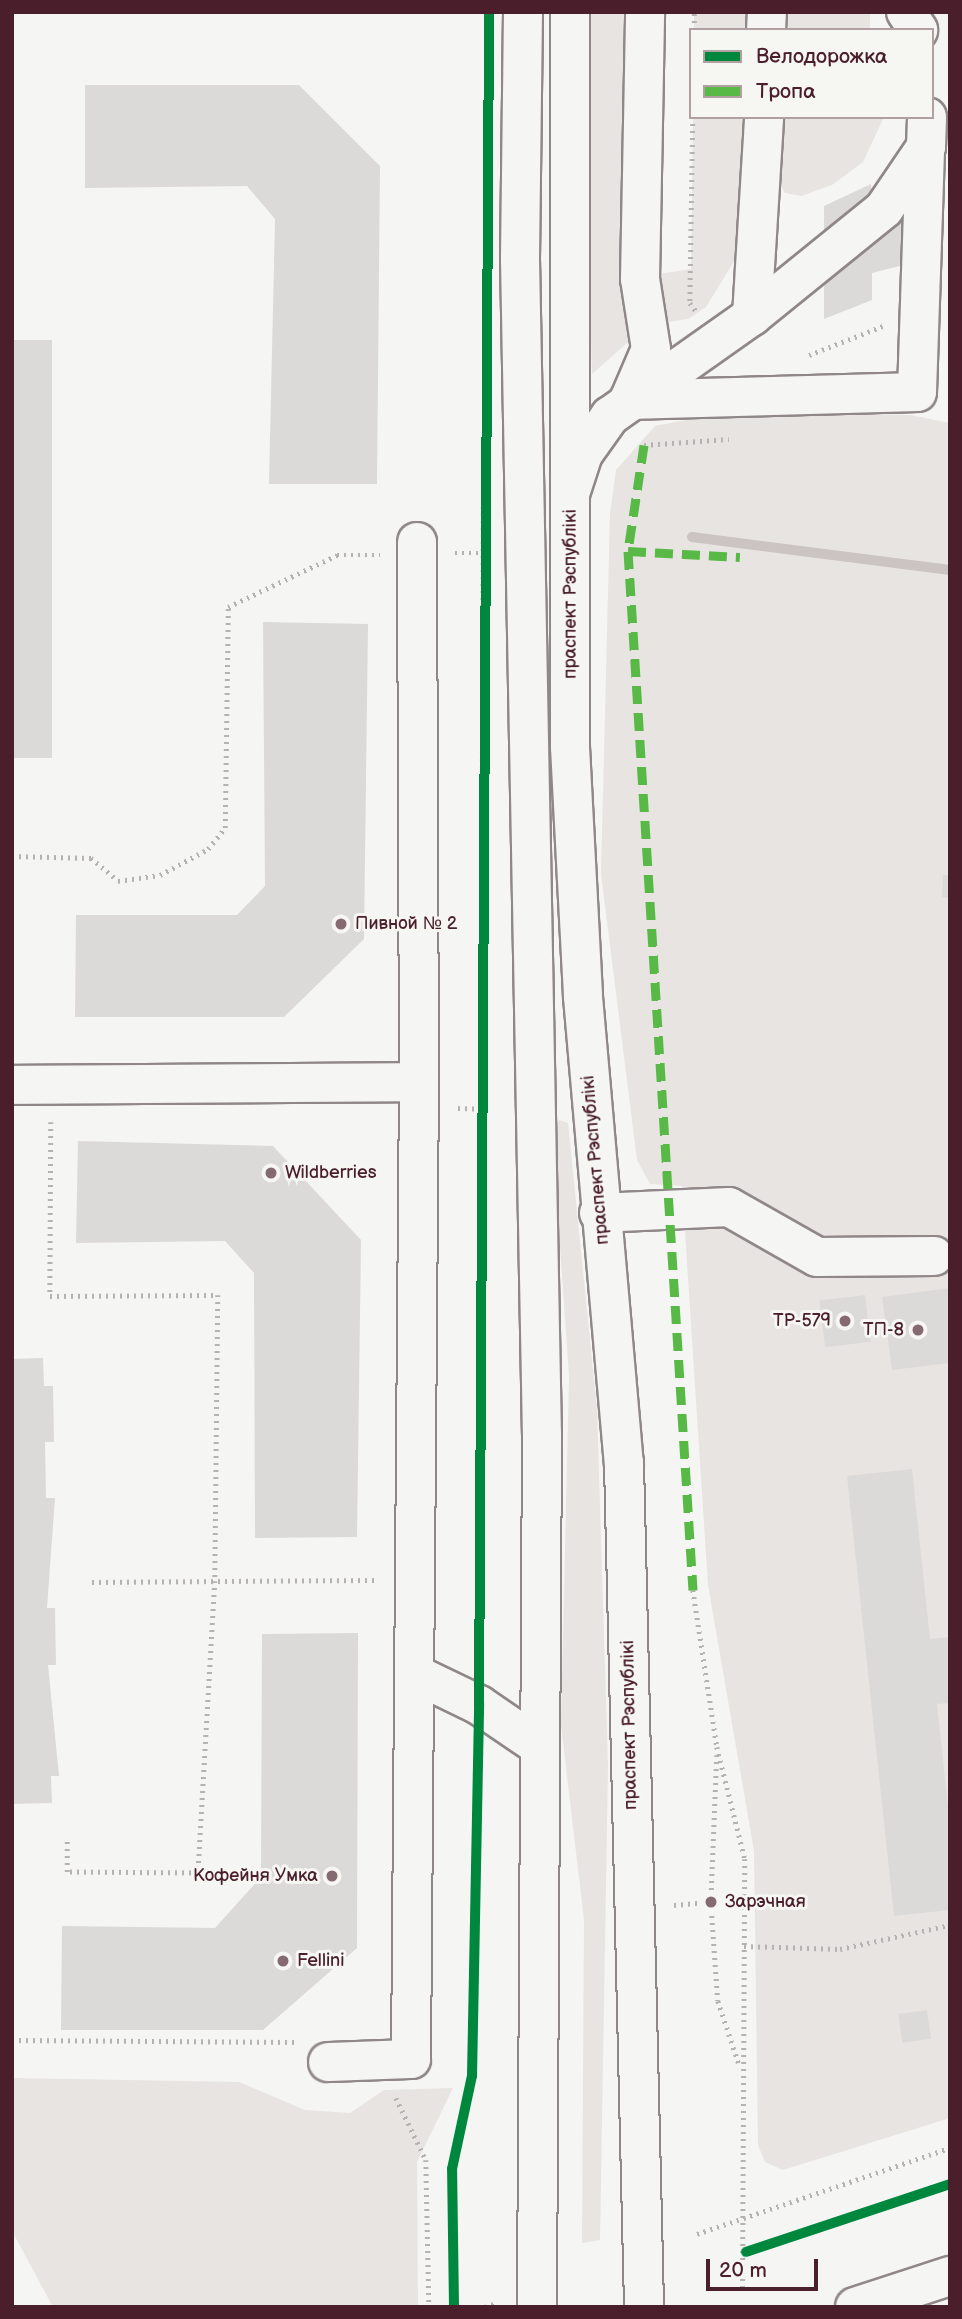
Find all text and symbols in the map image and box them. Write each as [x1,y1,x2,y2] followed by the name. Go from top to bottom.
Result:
[689,28,934,119] legend
[756,44,887,69] text: Велодорожка
[756,79,816,104] text: Тропа
[560,509,582,679] street label: праспект Рэспублікі
[355,913,457,935] place label: Пивной № 2
[333,916,349,932] marker: Пивной № 2
[578,1074,614,1246] street label: праспект Рэспублікі
[285,1162,377,1184] place label: Wildberries
[263,1165,279,1181] marker: Wildberries
[773,1310,831,1332] place label: ТР-579
[837,1313,853,1329] marker: ТР-579
[863,1319,904,1341] place label: ТП-8
[910,1322,926,1338] marker: ТП-8
[618,1640,642,1810] street label: праспект Рэспублікі
[193,1865,318,1887] place label: Кофейня Умка
[324,1868,340,1884] marker: Кофейня Умка
[725,1891,806,1913] place label: Зарэчная
[703,1894,719,1910] marker: Зарэчная
[297,1950,344,1972] place label: Fellini
[275,1953,291,1969] marker: Fellini
[710,2246,822,2290] scale bar
[719,2258,767,2283] text: 20 m

